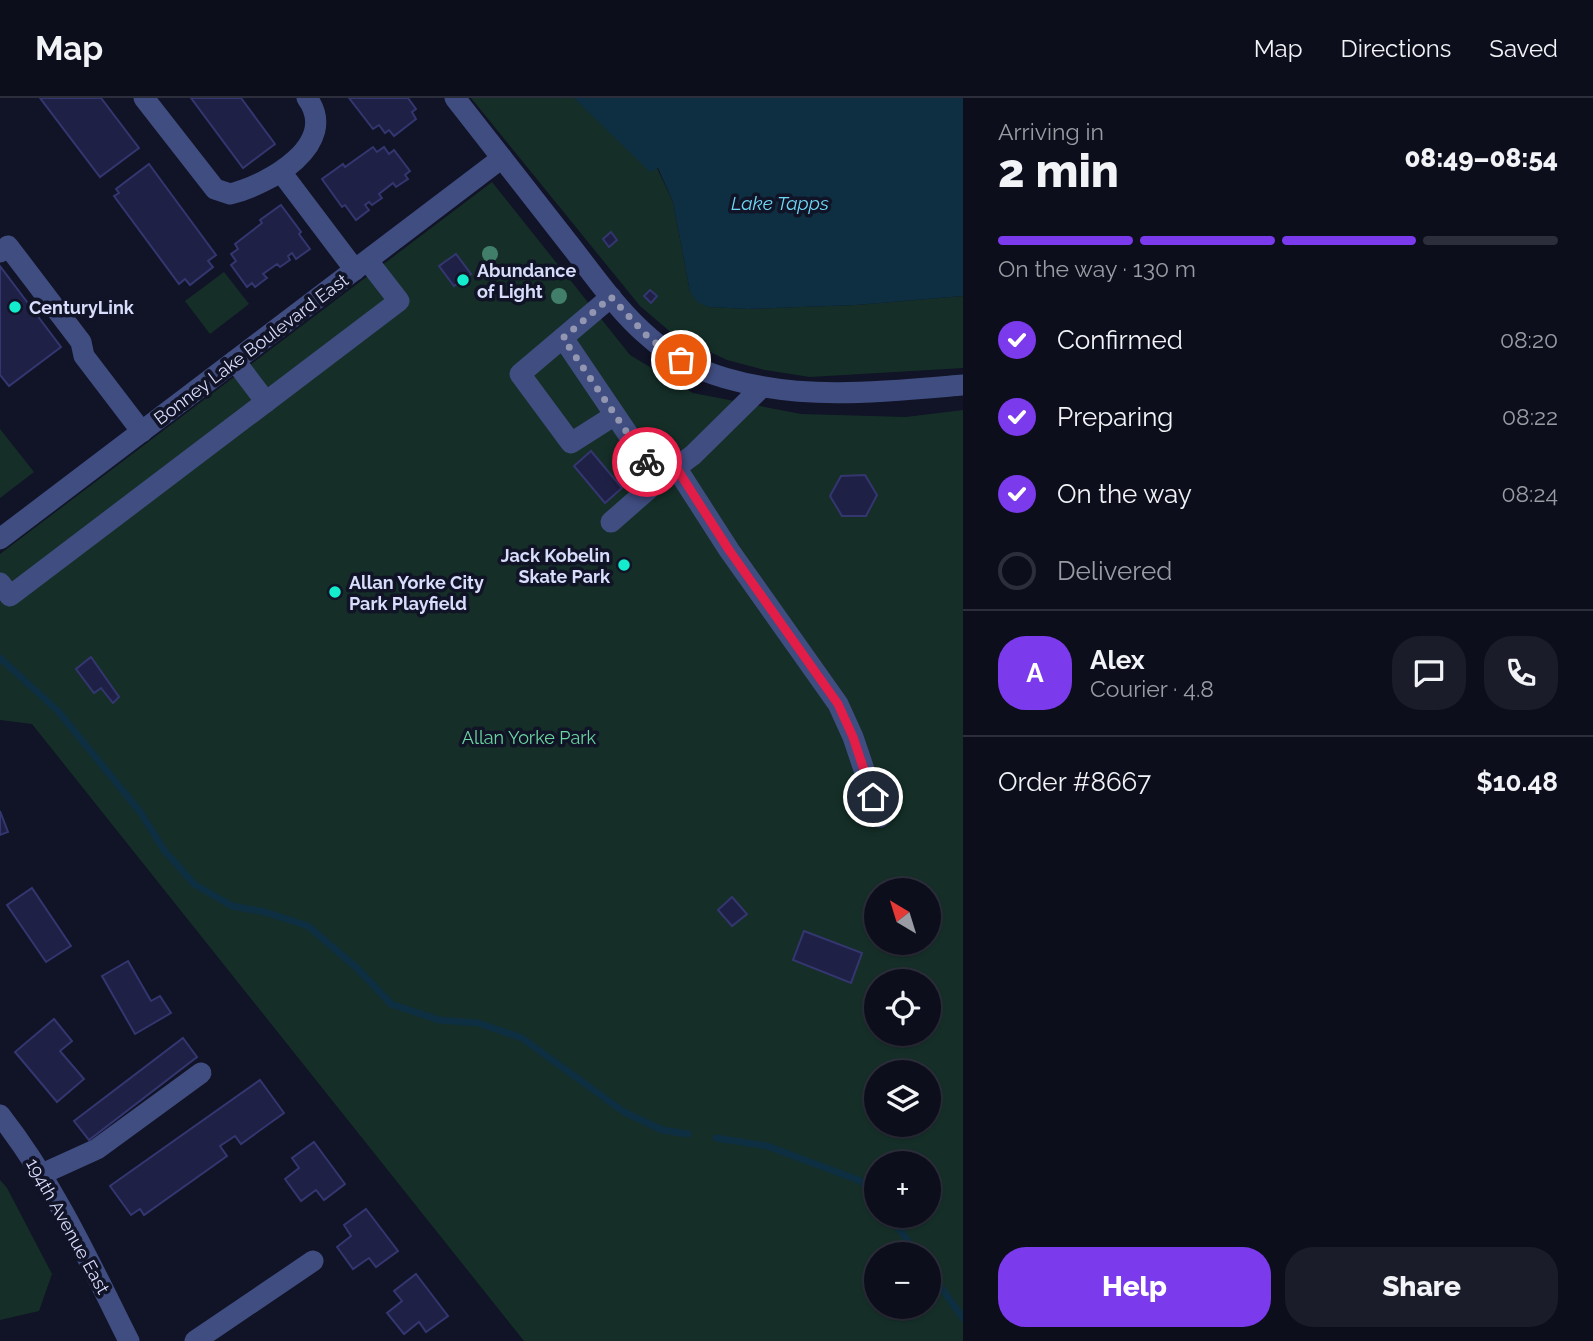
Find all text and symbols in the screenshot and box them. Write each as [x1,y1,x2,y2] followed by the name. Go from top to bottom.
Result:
[35,29,103,68] text: Map
[1254,34,1303,63] text: Map
[1341,34,1451,63] text: Directions
[1489,34,1558,63] text: Saved
[998,118,1104,145] text: Arriving in
[1404,143,1558,173] text: 08:49–08:54
[998,144,1119,198] text: 2 min
[731,192,829,214] water label: Lake Tapps
[998,255,1196,282] text: On the way · 130 m
[477,260,576,302] place label: Abundance of Light
[150,269,352,429] street label: Bonney Lake Boulevard East
[455,272,471,288] marker: Abundance of Light
[29,297,135,318] place label: CenturyLink
[7,299,23,315] marker: CenturyLink
[998,321,1036,359] icon: check
[1057,325,1183,355] text: Confirmed
[1500,326,1558,353] text: 08:20
[651,330,711,390] pin
[662,341,700,379] icon: bag
[998,398,1036,436] icon: check
[1057,402,1173,432] text: Preparing
[1502,403,1558,430] text: 08:22
[612,427,682,497] courier
[628,443,666,481] icon: bike
[998,475,1036,513] icon: check
[1057,479,1192,509] text: On the way
[1501,480,1558,507] text: 08:24
[501,545,611,587] place label: Jack Kobelin Skate Park
[1057,556,1172,586] text: Delivered
[616,557,632,573] marker: Jack Kobelin Skate Park
[349,572,484,614] place label: Allan Yorke City Park Playfield
[327,584,343,600] marker: Allan Yorke City Park Playfield
[1392,636,1466,710] button: chat
[1484,636,1558,710] button: phone
[1090,645,1145,675] text: Alex
[1026,658,1044,688] text: A
[1090,675,1214,702] text: Courier · 4.8
[462,727,597,748] park label: Allan Yorke Park
[843,767,903,827] pin
[998,767,1151,797] text: Order #8667
[1476,767,1558,797] text: $10.48
[854,778,892,816] icon: home
[864,878,942,956] north arrow
[864,878,941,1319] map controls
[864,969,941,1046] button: locate
[864,1060,941,1137] button: layers
[864,1151,941,1228] button: +
[22,1155,114,1297] street label: 194th Avenue East
[864,1242,941,1319] button: −
[998,1247,1271,1327] button: Help
[1285,1247,1558,1327] button: Share

